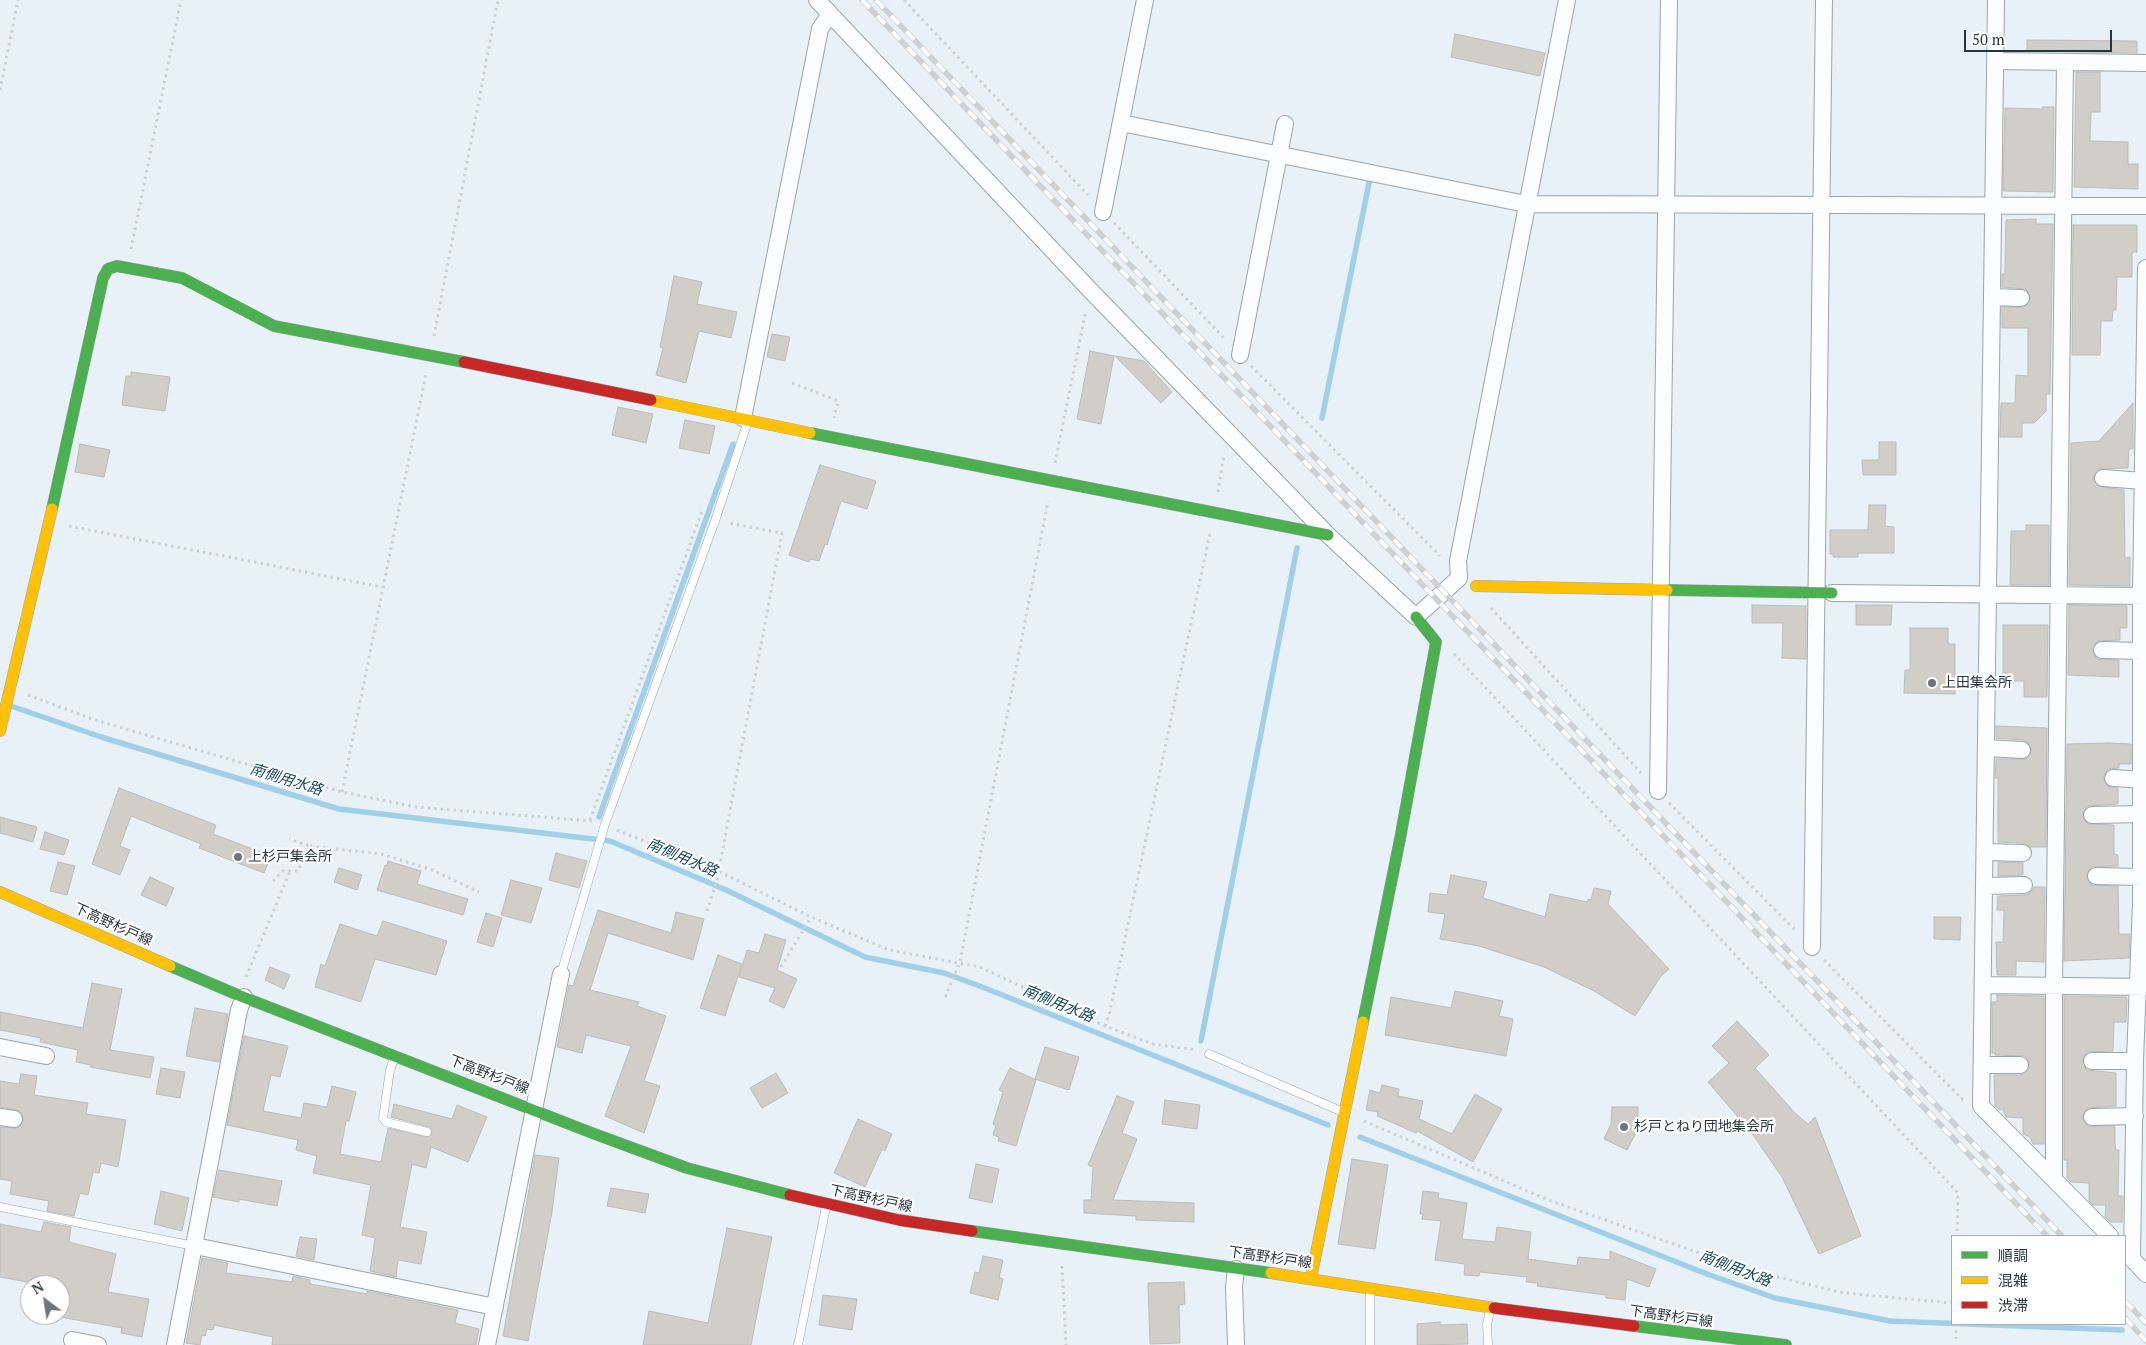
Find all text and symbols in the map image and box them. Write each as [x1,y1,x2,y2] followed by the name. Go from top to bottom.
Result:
[1966,20,2114,52] scale bar
[1972,29,2005,49] text: 50 m
[1942,675,2012,691] place label: 上田集会所
[1926,677,1938,689] marker: 上田集会所
[248,760,324,800] water label: 南側用水路
[644,835,720,881] water label: 南側用水路
[248,849,332,865] place label: 上杉戸集会所
[232,851,244,863] marker: 上杉戸集会所
[71,900,155,950] street label: 下高野杉戸線
[1020,982,1096,1026] water label: 南側用水路
[447,1052,531,1098] street label: 下高野杉戸線
[1634,1119,1774,1135] place label: 杉戸とねり団地集会所
[1618,1121,1630,1133] marker: 杉戸とねり団地集会所
[828,1182,914,1216] street label: 下高野杉戸線
[1951,1235,2126,1325] legend
[1227,1244,1313,1272] street label: 下高野杉戸線
[1998,1245,2028,1265] text: 順調
[1697,1247,1773,1291] water label: 南側用水路
[1998,1270,2028,1290] text: 混雑
[20,1275,70,1325] north arrow
[28,1277,47,1298] text: N
[1998,1295,2028,1315] text: 渋滞
[1628,1303,1714,1331] street label: 下高野杉戸線

